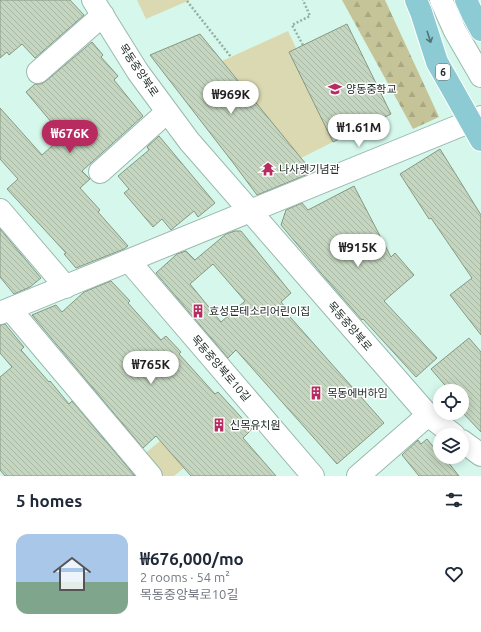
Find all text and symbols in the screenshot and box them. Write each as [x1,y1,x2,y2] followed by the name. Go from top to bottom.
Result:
[426,30,433,43] one-way arrow
[117,41,161,99] street label: 목동중앙북로
[436,64,450,80] road number: 6
[203,81,259,115] pin: ₩969K
[327,81,343,97] school or university icon: 양동중학교
[346,83,397,95] place label: 양동중학교
[212,87,250,101] text: ₩969K
[326,114,392,148] pin: ₩1.61M
[42,120,98,154] pin: ₩676K
[337,120,381,134] text: ₩1.61M
[51,126,89,140] text: ₩676K
[260,161,276,177] temple icon: 나사렛기념관
[279,163,340,175] place label: 나사렛기념관
[330,234,386,268] pin: ₩915K
[339,240,377,254] text: ₩915K
[326,299,374,353] street label: 목동중앙북로
[190,303,206,319] building icon: 효성몬테소리어린이집
[209,305,310,317] place label: 효성몬테소리어린이집
[189,333,253,403] street label: 목동중앙북로10길
[123,351,179,385] pin: ₩765K
[132,357,170,371] text: ₩765K
[433,384,469,464] map controls
[433,384,469,420] button: locate
[308,385,324,401] building icon: 목동에버하임
[327,387,388,399] place label: 목동에버하임
[211,417,227,433] building icon: 신목유치원
[230,419,281,431] place label: 신목유치원
[433,428,469,464] button: layers
[443,489,465,511] icon: filters
[16,491,82,510] text: 5 homes
[140,549,244,568] text: ₩676,000/mo
[48,550,96,598] icon: home
[443,563,465,585] icon: heart
[140,570,230,584] text: 2 rooms · 54 m²
[140,587,238,601] text: 목동중앙북로10길

